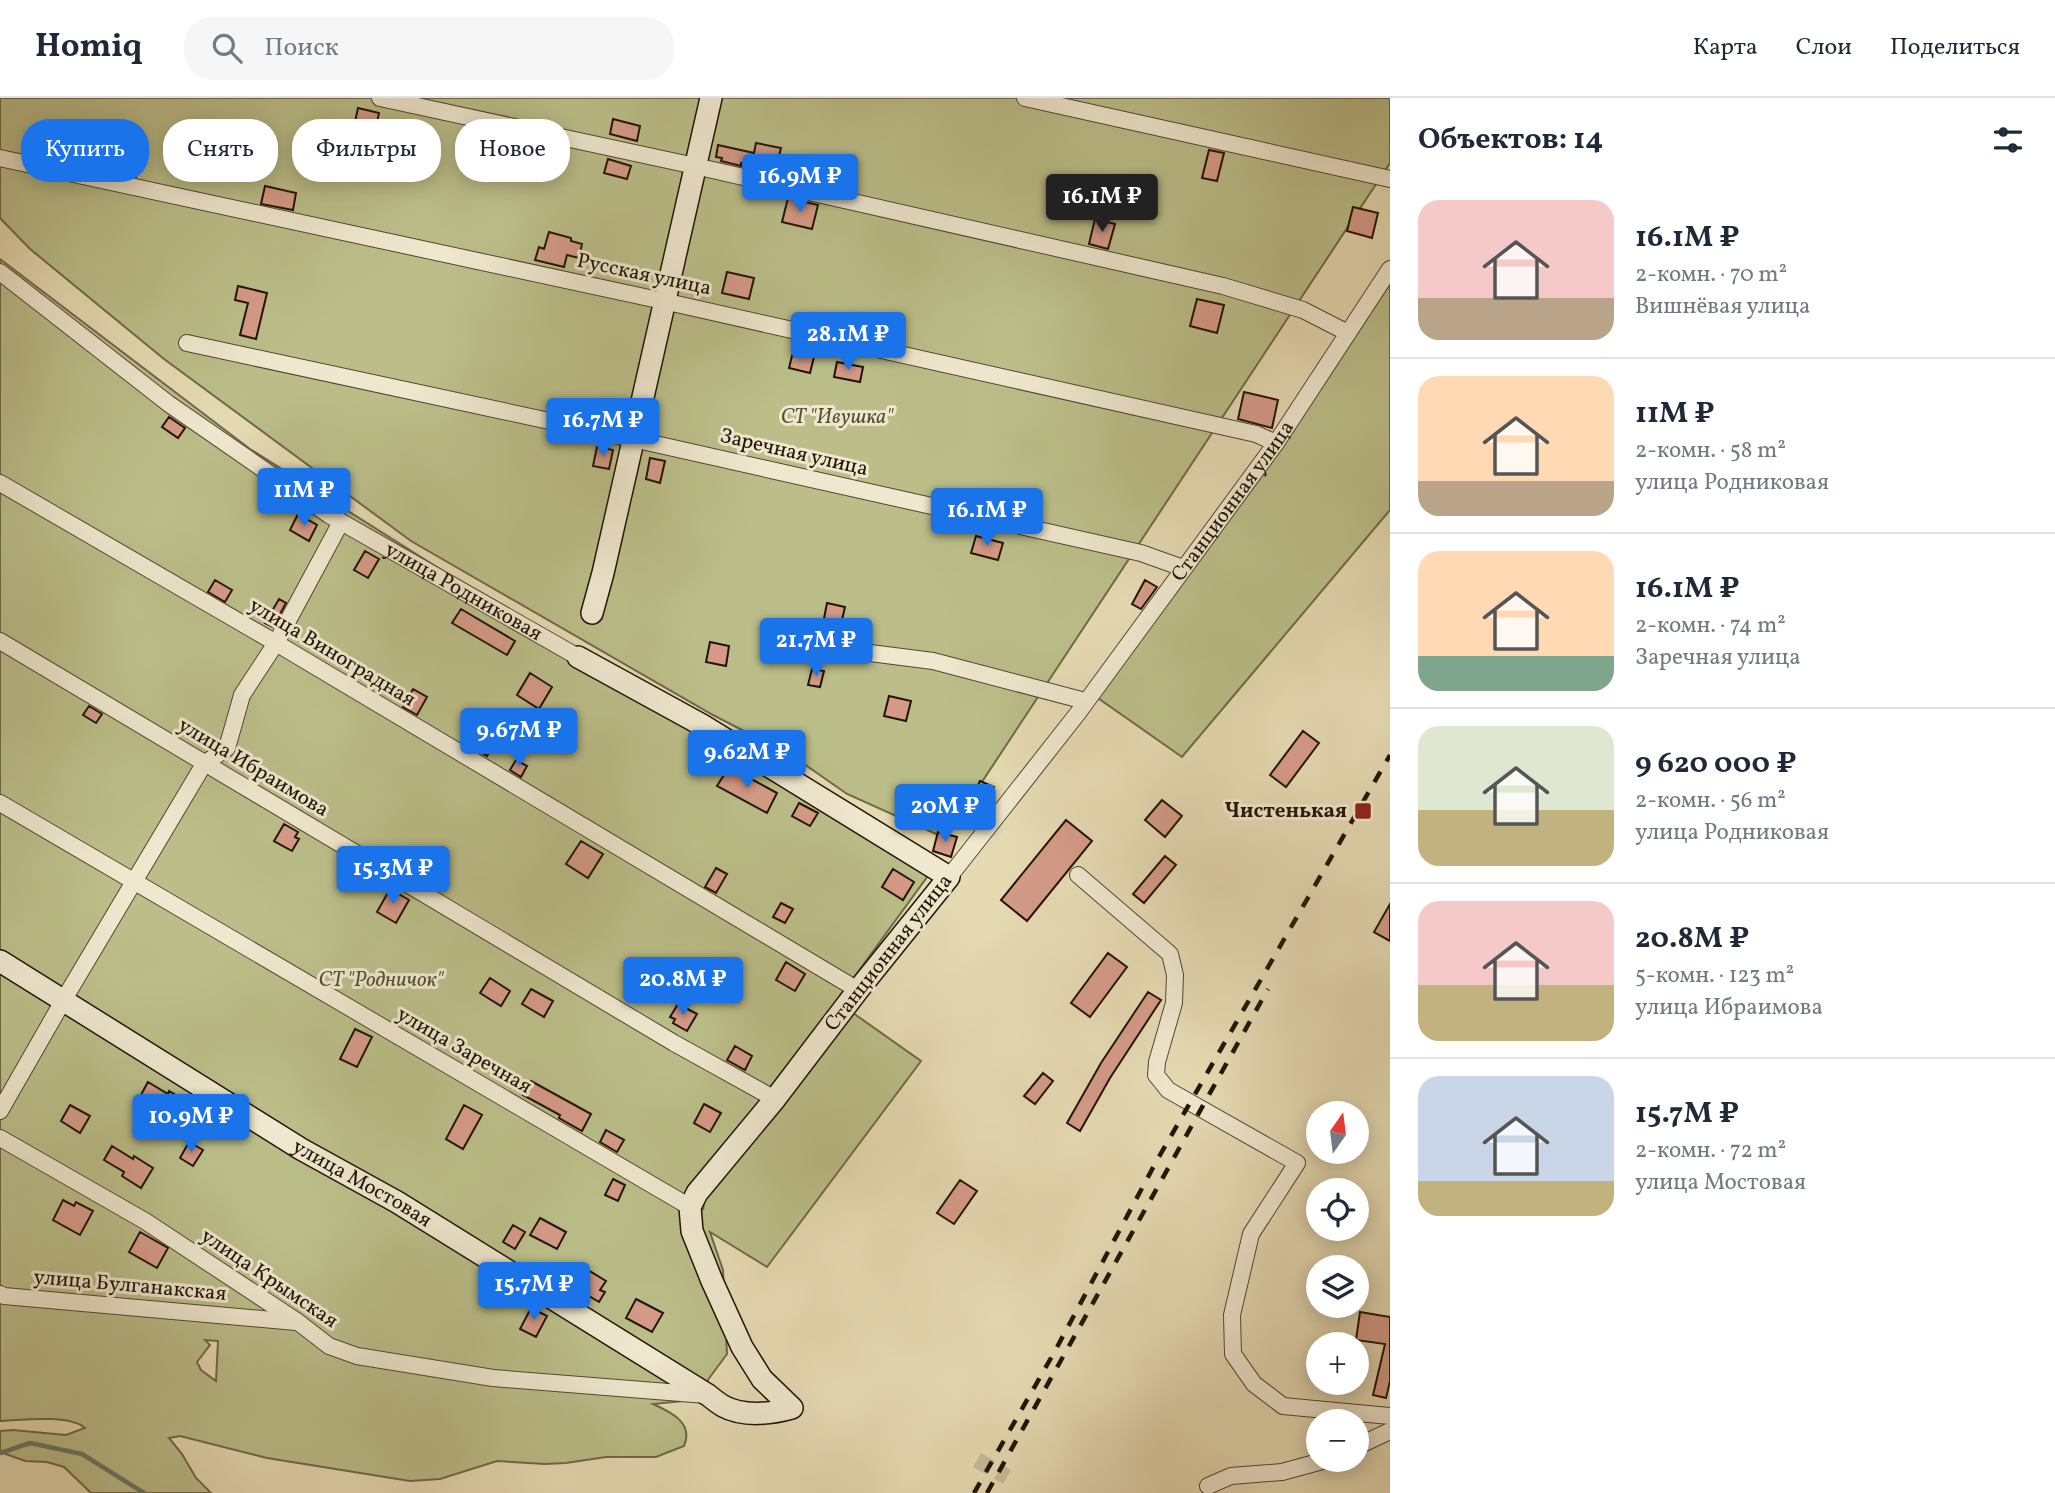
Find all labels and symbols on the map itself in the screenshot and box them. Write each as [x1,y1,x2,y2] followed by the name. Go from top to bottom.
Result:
[735,155,865,214] pin: 16.9M ₽
[1037,174,1167,234] pin: 16.1M ₽
[574,247,714,303] street label: Русская улица
[783,313,913,372] pin: 28.1M ₽
[538,398,668,458] pin: 16.7M ₽
[781,403,894,432] park label: СТ "Ивушка"
[1164,415,1301,588] street label: Станционная улица
[717,422,871,484] street label: Заречная улица
[255,468,353,528] pin: 11M ₽
[922,489,1052,548] pin: 16.1M ₽
[379,535,548,648] street label: улица Родниковая
[243,592,421,714] street label: улица Виноградная
[751,618,881,678] pin: 21.7M ₽
[454,708,584,768] pin: 9.67M ₽
[172,711,334,825] street label: улица Ибраимова
[682,730,812,790] pin: 9.62M ₽
[896,784,994,844] pin: 20M ₽
[1225,797,1347,826] place label: Чистенькая
[1353,801,1373,821] marker: Чистенькая
[328,846,458,906] pin: 15.3M ₽
[818,868,960,1038] street label: Станционная улица
[618,958,748,1017] pin: 20.8M ₽
[319,966,444,995] park label: СТ "Родничок"
[391,1000,537,1102] street label: улица Заречная
[126,1094,256,1154] pin: 10.9M ₽
[1306,1101,1368,1164] north arrow
[286,1132,437,1235] street label: улица Мостовая
[195,1222,344,1336] street label: улица Крымская
[469,1262,599,1322] pin: 15.7M ₽
[32,1263,228,1309] street label: улица Булганакская

